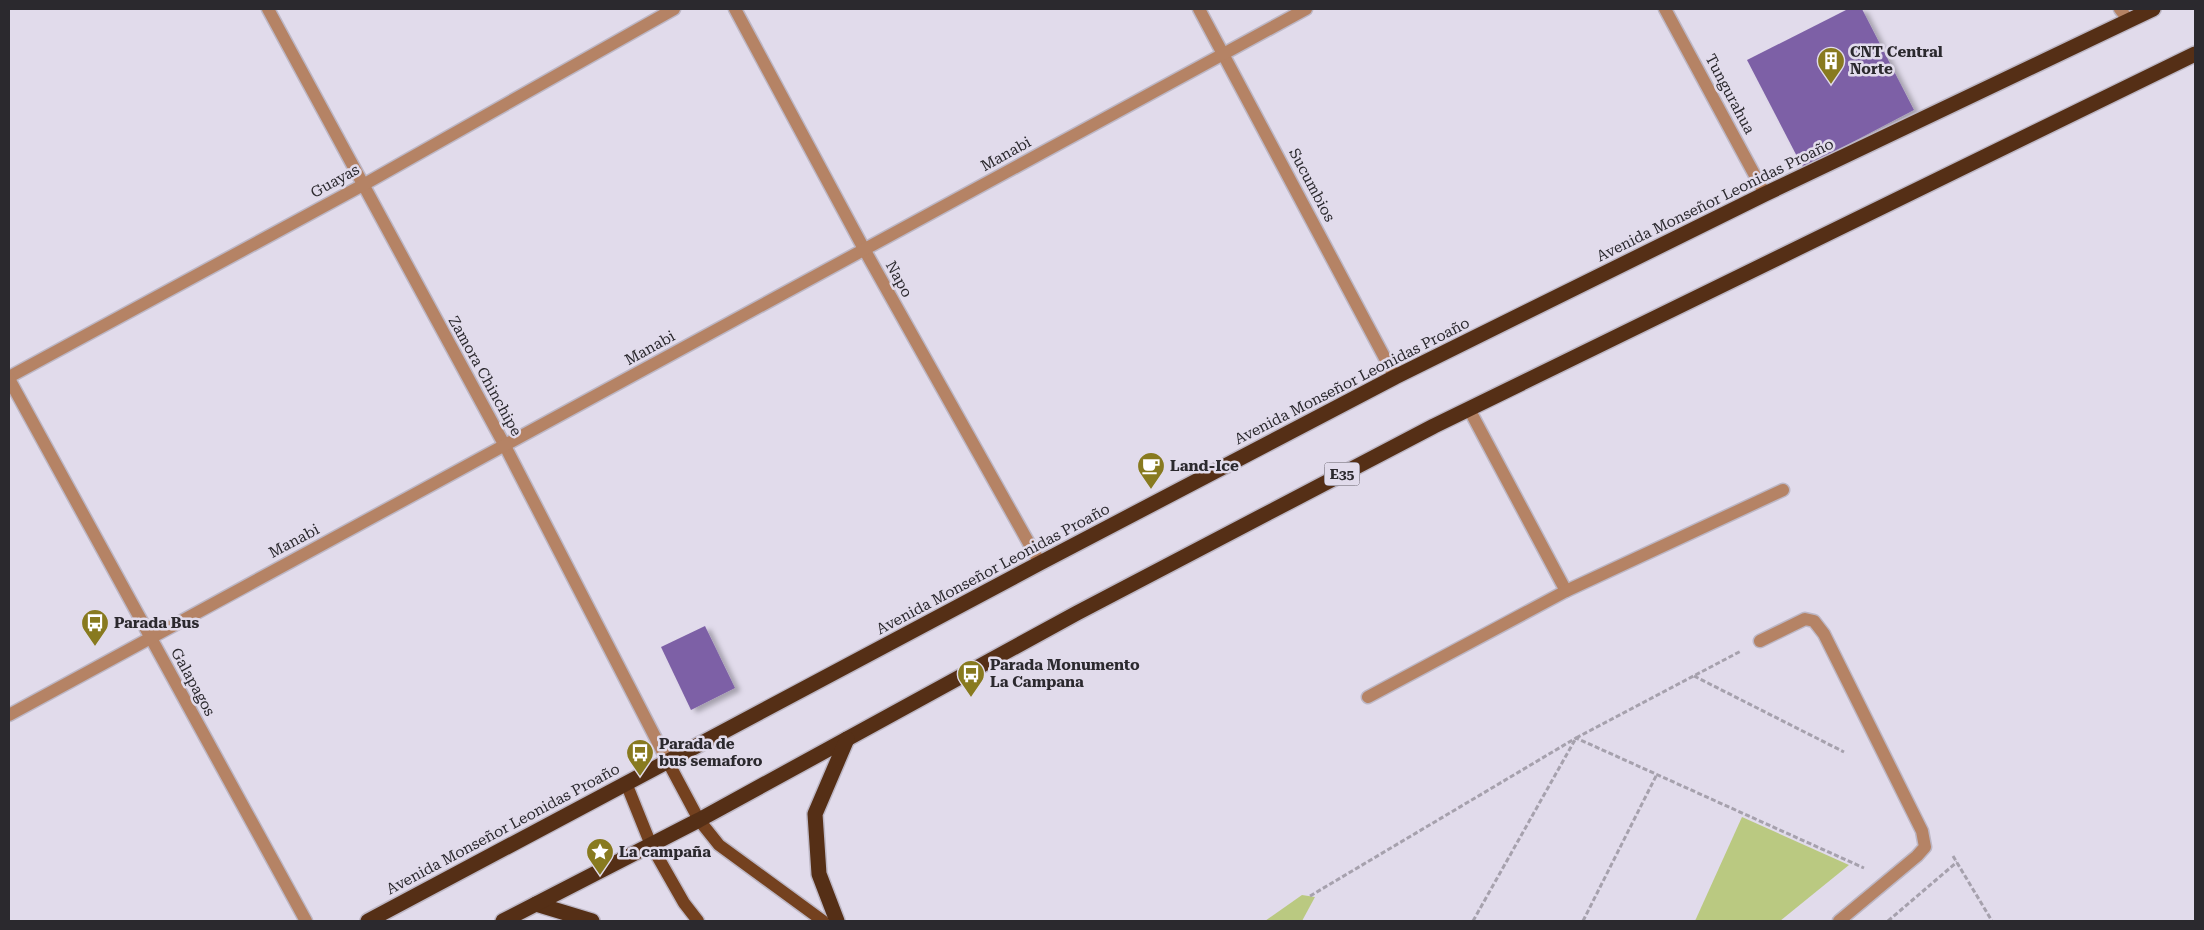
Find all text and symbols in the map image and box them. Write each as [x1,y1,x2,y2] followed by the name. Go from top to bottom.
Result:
[1850,43,1943,78] place label: CNT Central Norte
[1816,46,1846,85] building icon: CNT Central Norte
[1701,51,1759,137] street label: Tungurahua
[978,133,1034,175] street label: Manabi
[1593,135,1837,265] street label: Avenida Monseñor Leonidas Proaño
[1285,145,1339,225] street label: Sucumbios
[307,160,363,202] street label: Guayas
[882,258,916,300] street label: Napo
[445,313,525,439] street label: Zamora Chinchipe
[1231,314,1473,448] street label: Avenida Monseñor Leonidas Proaño
[622,327,678,369] street label: Manabi
[1136,451,1166,490] cafe icon: Land-Ice
[1170,457,1239,475] place label: Land-Ice
[1324,462,1360,486] road number: E35
[873,500,1113,638] street label: Avenida Monseñor Leonidas Proaño
[266,520,322,562] street label: Manabi
[80,608,110,647] bus stop icon: Parada Bus
[114,614,200,632] place label: Parada Bus
[167,645,219,719] street label: Galapagos
[990,656,1140,691] place label: Parada Monumento La Campana
[956,659,986,698] bus stop icon: Parada Monumento La Campana
[659,735,763,770] place label: Parada de bus semaforo
[625,738,655,777] bus stop icon: Parada de bus semaforo
[383,760,623,898] street label: Avenida Monseñor Leonidas Proaño
[585,837,615,876] place icon: La campaña
[619,843,711,861] place label: La campaña

